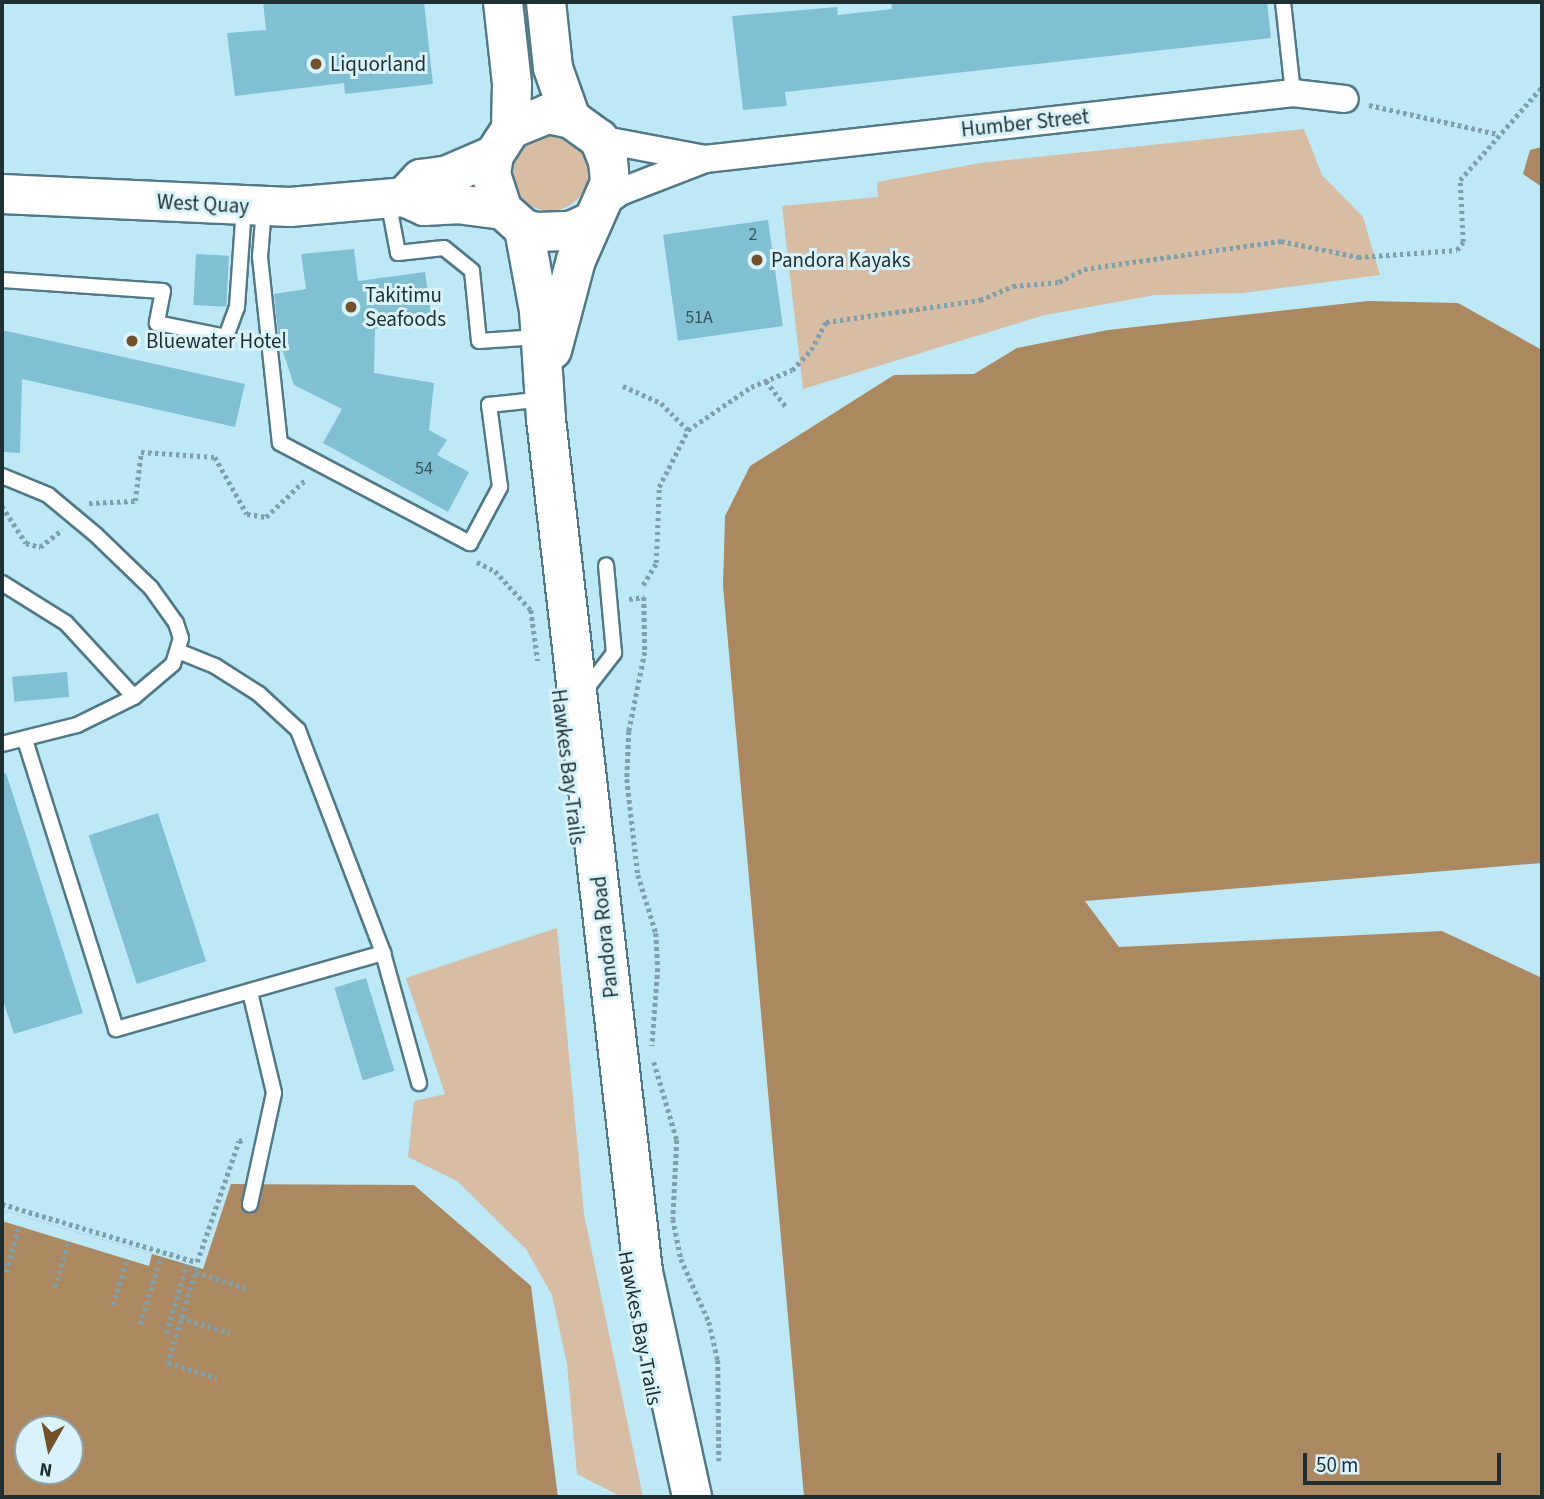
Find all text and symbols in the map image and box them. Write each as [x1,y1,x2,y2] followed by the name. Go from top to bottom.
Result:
[330,51,426,77] place label: Liquorland
[308,56,324,72] marker: Liquorland
[960,104,1090,142] street label: Humber Street
[156,189,250,219] street label: West Quay
[749,224,757,246] house number: 2
[771,247,911,273] place label: Pandora Kayaks
[749,252,765,268] marker: Pandora Kayaks
[365,282,446,332] place label: Takitimu Seafoods
[343,299,359,315] marker: Takitimu Seafoods
[685,307,713,329] house number: 51A
[146,328,287,354] place label: Bluewater Hotel
[124,333,140,349] marker: Bluewater Hotel
[415,458,433,480] house number: 54
[546,688,590,846] street label: Hawkes Bay Trails
[586,875,624,999] street label: Pandora Road
[613,1249,667,1407] street label: Hawkes Bay Trails
[14,1415,84,1485] north arrow
[1306,1440,1504,1484] scale bar
[1316,1450,1358,1480] text: 50 m
[38,1455,54,1484] text: N

